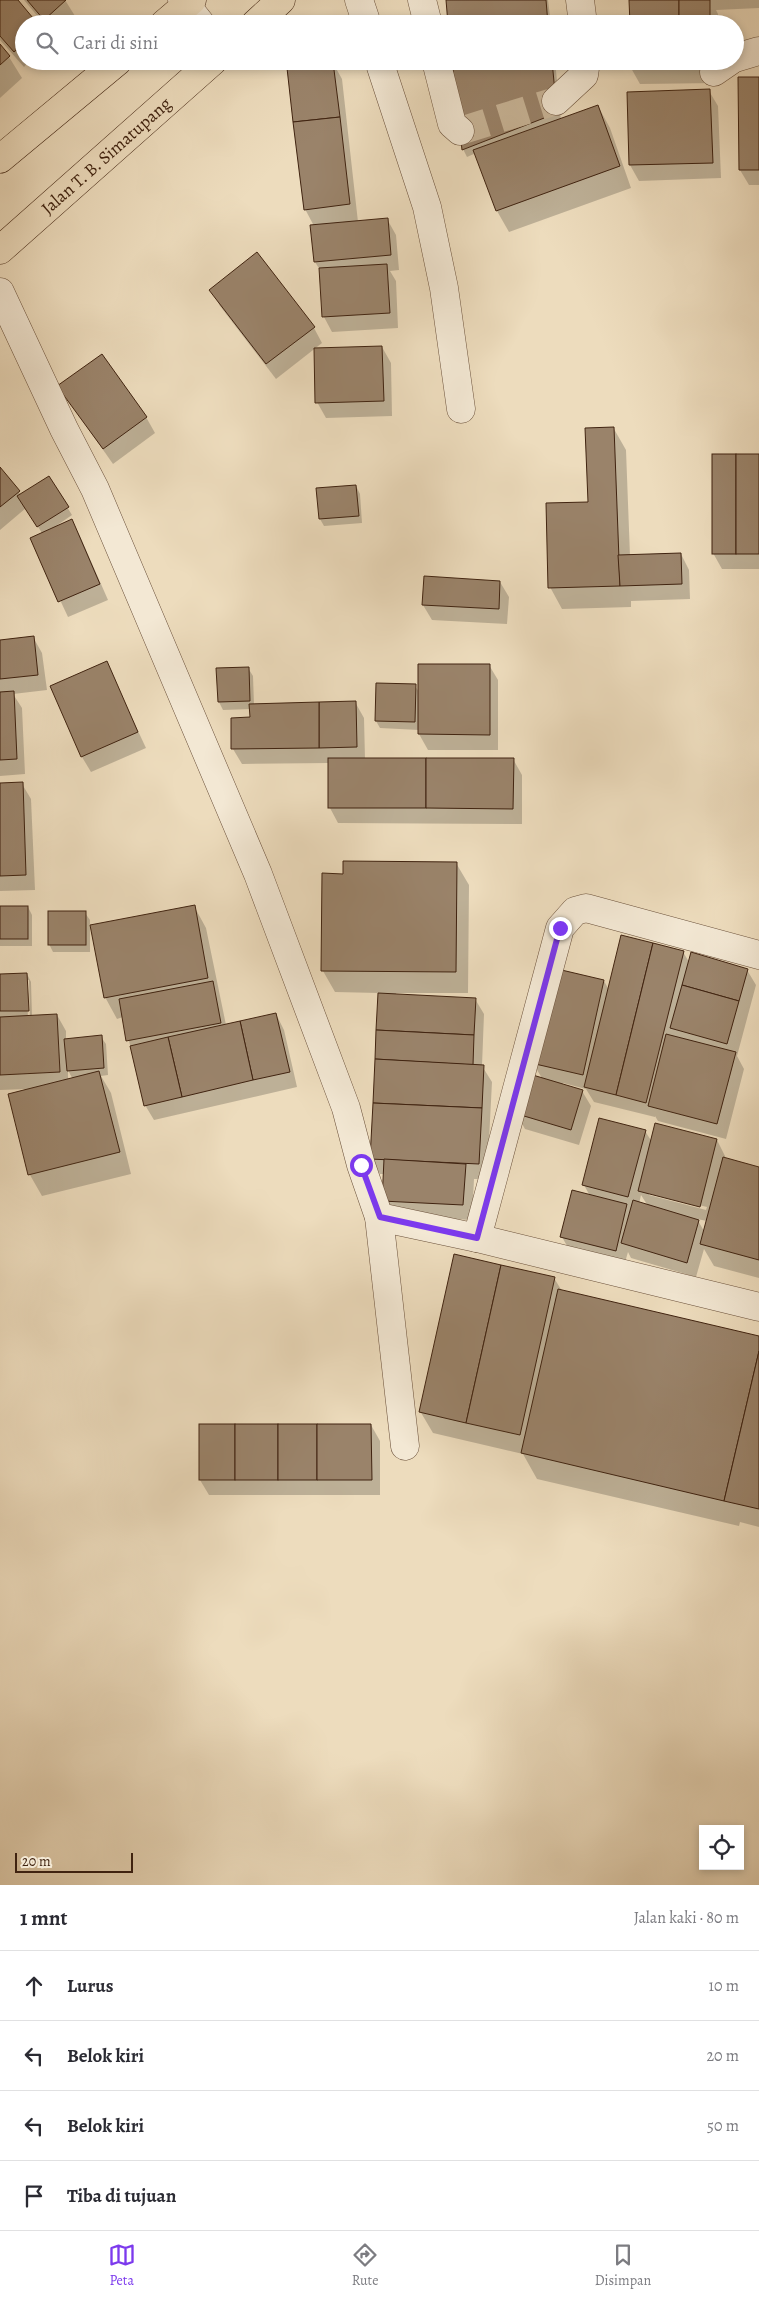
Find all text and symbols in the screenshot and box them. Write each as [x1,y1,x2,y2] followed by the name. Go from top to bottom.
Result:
[15,15,744,70] search box
[33,29,61,57] icon: search
[73,30,158,56] text: Cari di sini
[36,92,176,220] street label: Jalan T. B. Simatupang
[549,917,572,940] route end
[350,1154,373,1177] route start
[699,1825,744,1870] map controls
[699,1825,744,1870] button: locate
[15,1850,132,1873] scale bar
[22,1852,51,1871] text: 20 m
[20,1904,68,1932] text: 1 mnt
[634,1907,739,1929] text: Jalan kaki · 80 m
[20,1972,48,2000] icon: ahead
[67,1973,113,1999] text: Lurus
[709,1975,739,1997] text: 10 m
[20,2042,48,2070] icon: left
[67,2043,144,2069] text: Belok kiri
[706,2045,739,2067] text: 20 m
[20,2112,48,2140] icon: left
[67,2113,144,2139] text: Belok kiri
[707,2115,739,2137] text: 50 m
[20,2182,48,2210] icon: arrive
[67,2183,176,2209] text: Tiba di tujuan
[108,2241,136,2290] tab: Peta
[351,2241,379,2290] tab: Rute
[595,2241,651,2290] tab: Disimpan

